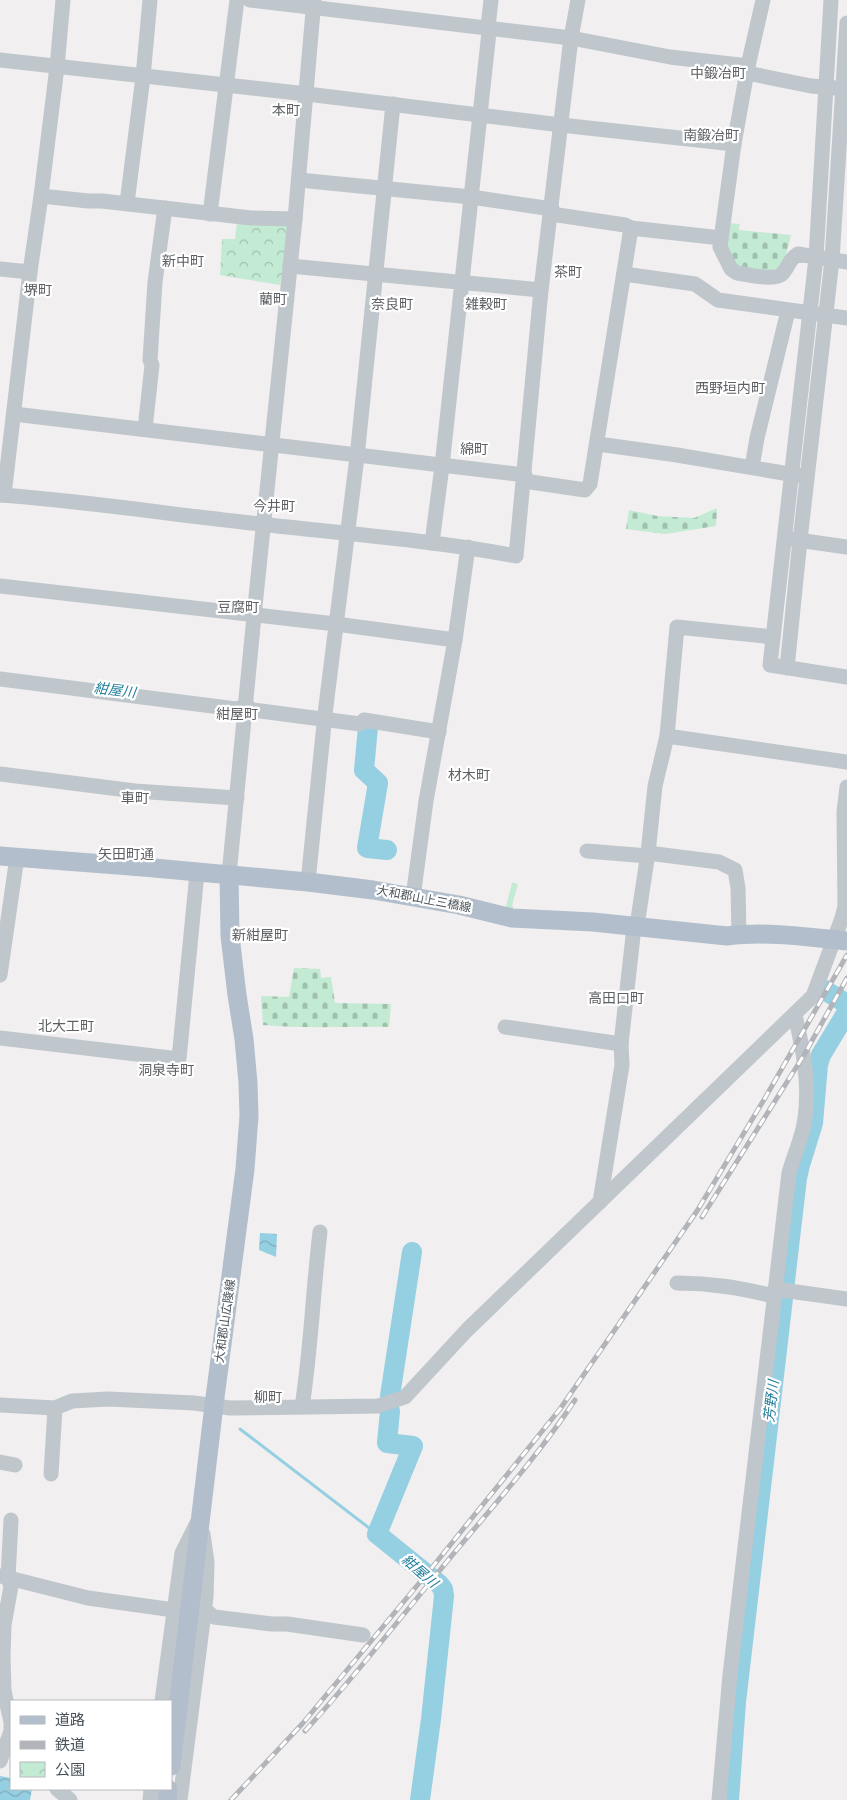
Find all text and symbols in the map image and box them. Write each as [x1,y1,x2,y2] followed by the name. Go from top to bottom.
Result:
[690,65,746,82] district label: 中鍛冶町
[272,102,300,119] district label: 本町
[683,127,739,144] district label: 南鍛冶町
[162,253,204,270] district label: 新中町
[554,264,582,281] district label: 茶町
[24,282,52,299] district label: 堺町
[259,291,287,308] district label: 藺町
[371,296,413,313] district label: 奈良町
[465,296,507,313] district label: 雑穀町
[695,380,765,397] district label: 西野垣内町
[460,441,488,458] district label: 綿町
[253,498,295,515] district label: 今井町
[217,599,259,616] district label: 豆腐町
[93,680,139,702] water label: 紺屋川
[216,706,258,723] district label: 紺屋町
[448,767,490,784] district label: 材木町
[121,790,149,807] district label: 車町
[98,846,154,863] district label: 矢田町通
[376,883,472,915] street label: 大和郡山上三橋線
[232,927,288,944] district label: 新紺屋町
[588,990,644,1007] district label: 高田口町
[38,1018,94,1035] district label: 北大工町
[138,1062,194,1079] district label: 洞泉寺町
[212,1278,238,1364] street label: 大和郡山広陵線
[761,1377,783,1423] water label: 芳野川
[254,1389,282,1406] district label: 柳町
[398,1551,443,1593] water label: 紺屋川
[10,1700,172,1790] legend
[55,1711,85,1729] text: 道路
[55,1736,85,1754] text: 鉄道
[55,1761,85,1779] text: 公園

